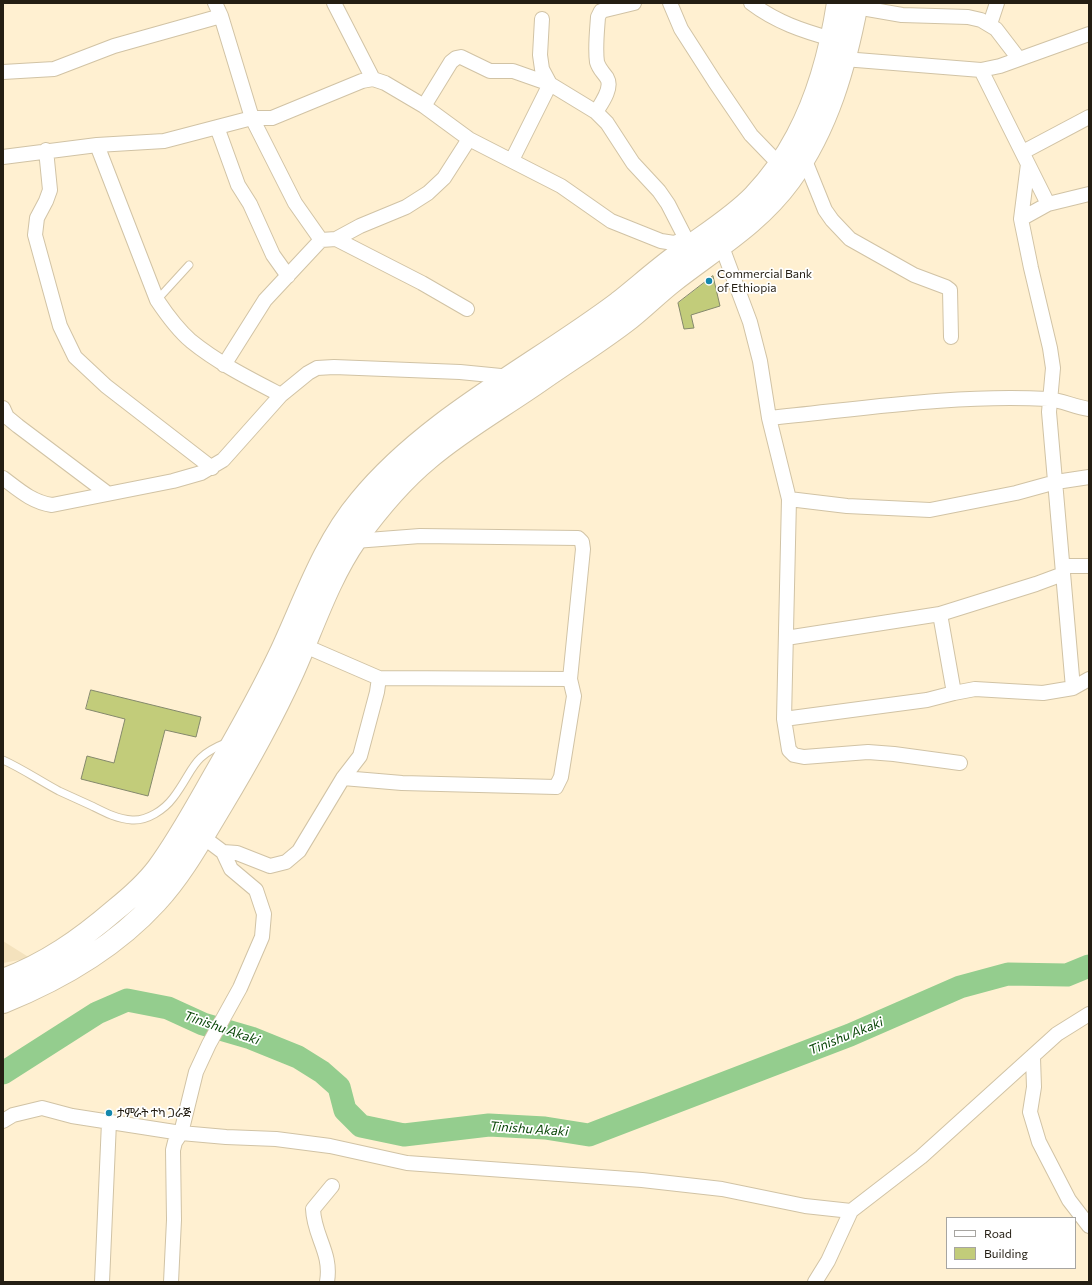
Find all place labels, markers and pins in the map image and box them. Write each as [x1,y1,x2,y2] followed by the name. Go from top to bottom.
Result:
[717,267,812,295] place label: Commercial Bank of Ethiopia
[704,276,714,286] marker: Commercial Bank of Ethiopia
[117,1106,191,1120] place label: ታምራት ተካ ጋራጅ
[104,1108,114,1118] marker: ታምራት ተካ ጋራጅ

